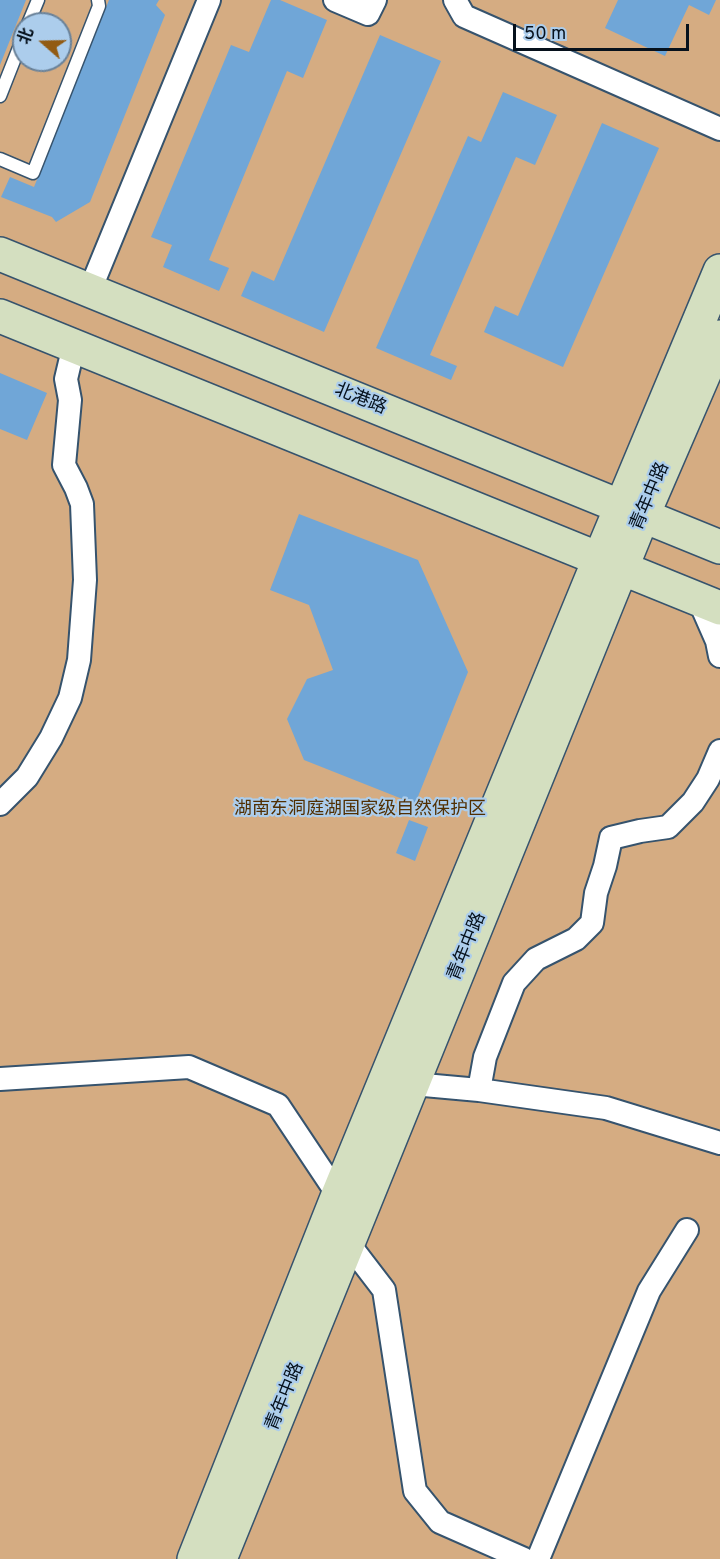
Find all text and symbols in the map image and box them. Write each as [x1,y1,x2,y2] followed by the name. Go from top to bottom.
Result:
[12,12,72,72] north arrow
[516,12,692,50] scale bar
[524,23,566,46] text: 50 m
[15,26,39,47] text: 北
[331,380,389,420] street label: 北港路
[627,460,675,534] street label: 青年中路
[234,799,486,821] park label: 湖南东洞庭湖国家级自然保护区
[445,910,491,984] street label: 青年中路
[263,1360,309,1434] street label: 青年中路

